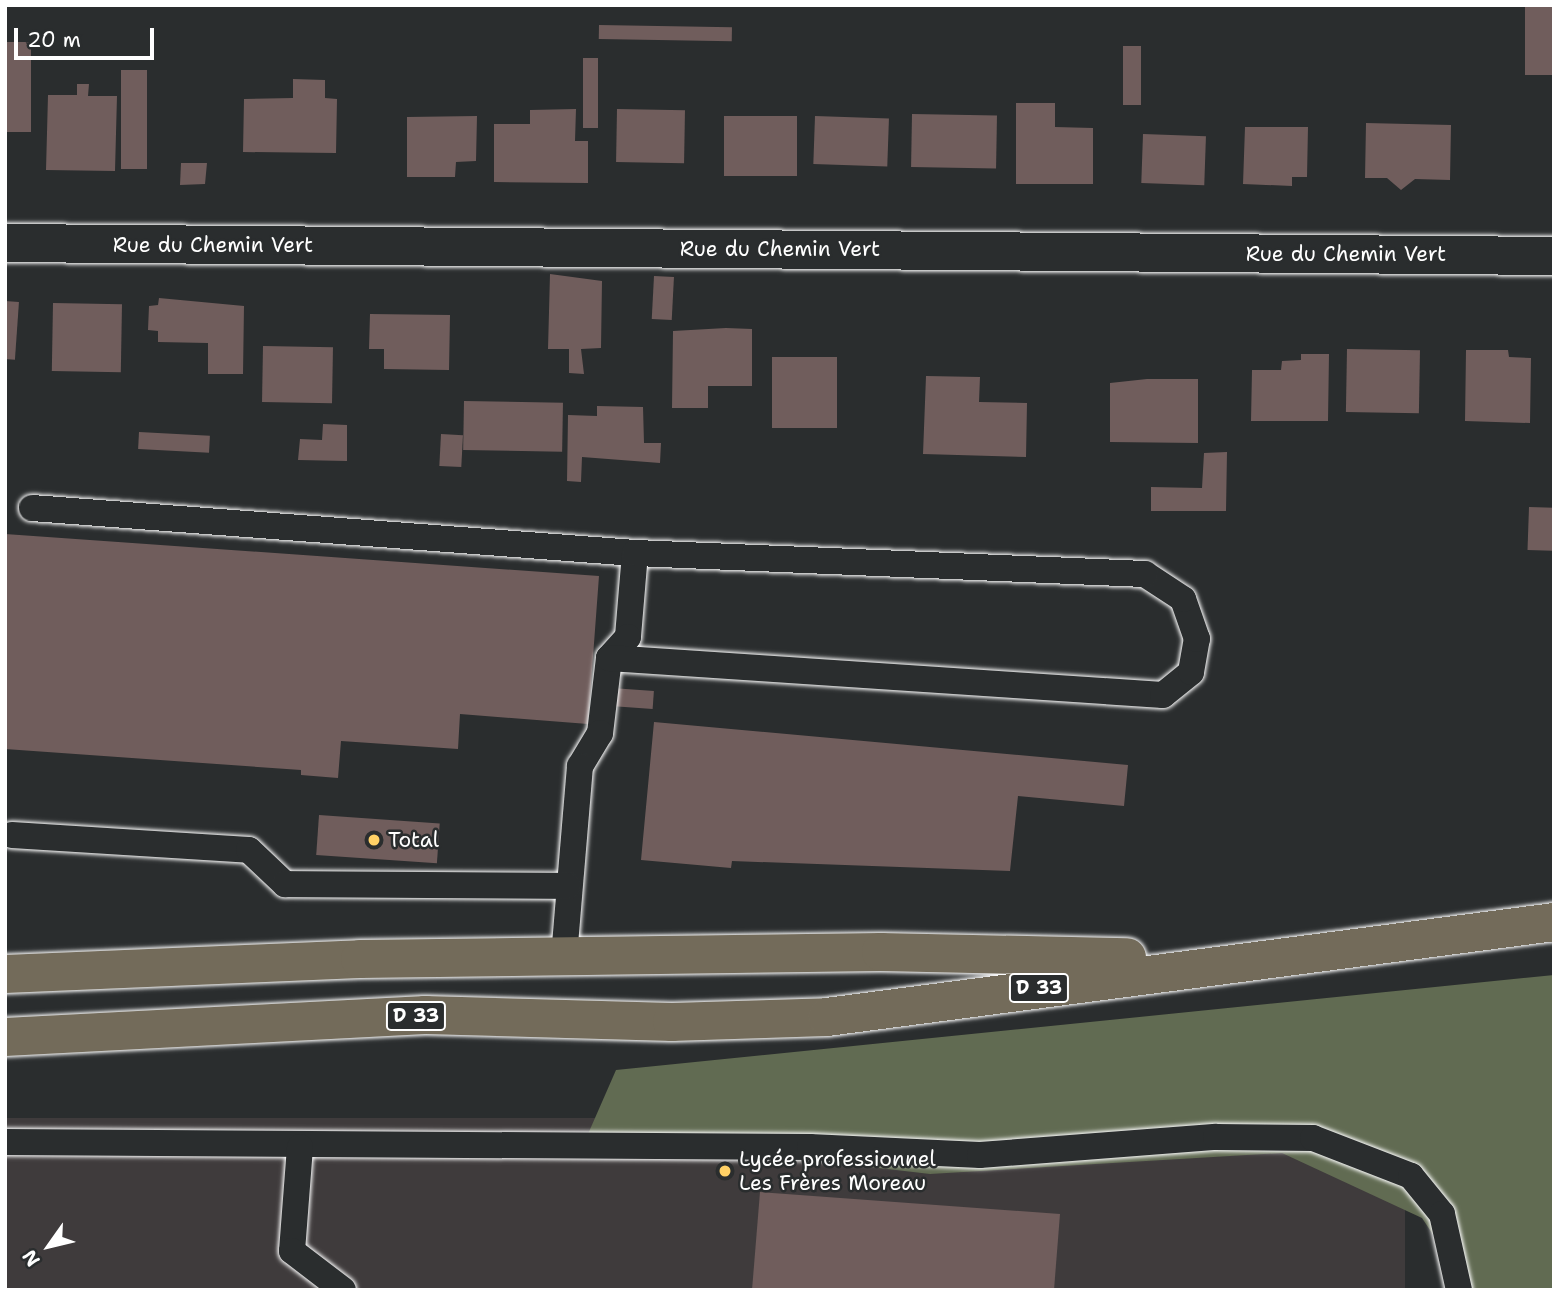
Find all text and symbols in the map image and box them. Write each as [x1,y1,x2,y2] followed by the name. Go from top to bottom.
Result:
[18,14,158,58] scale bar
[27,26,81,54] text: 20 m
[113,232,313,258] street label: Rue du Chemin Vert
[680,236,880,262] street label: Rue du Chemin Vert
[1246,241,1446,267] street label: Rue du Chemin Vert
[388,827,439,853] place label: Total
[366,832,382,848] marker: Total
[1007,972,1070,1004] road number: D 33
[384,1000,448,1032] road number: D 33
[739,1146,936,1196] place label: Lycée professionnel Les Frères Moreau
[717,1163,733,1179] marker: Lycée professionnel Les Frères Moreau
[14,1211,84,1281] north arrow
[17,1245,46,1271] text: N

